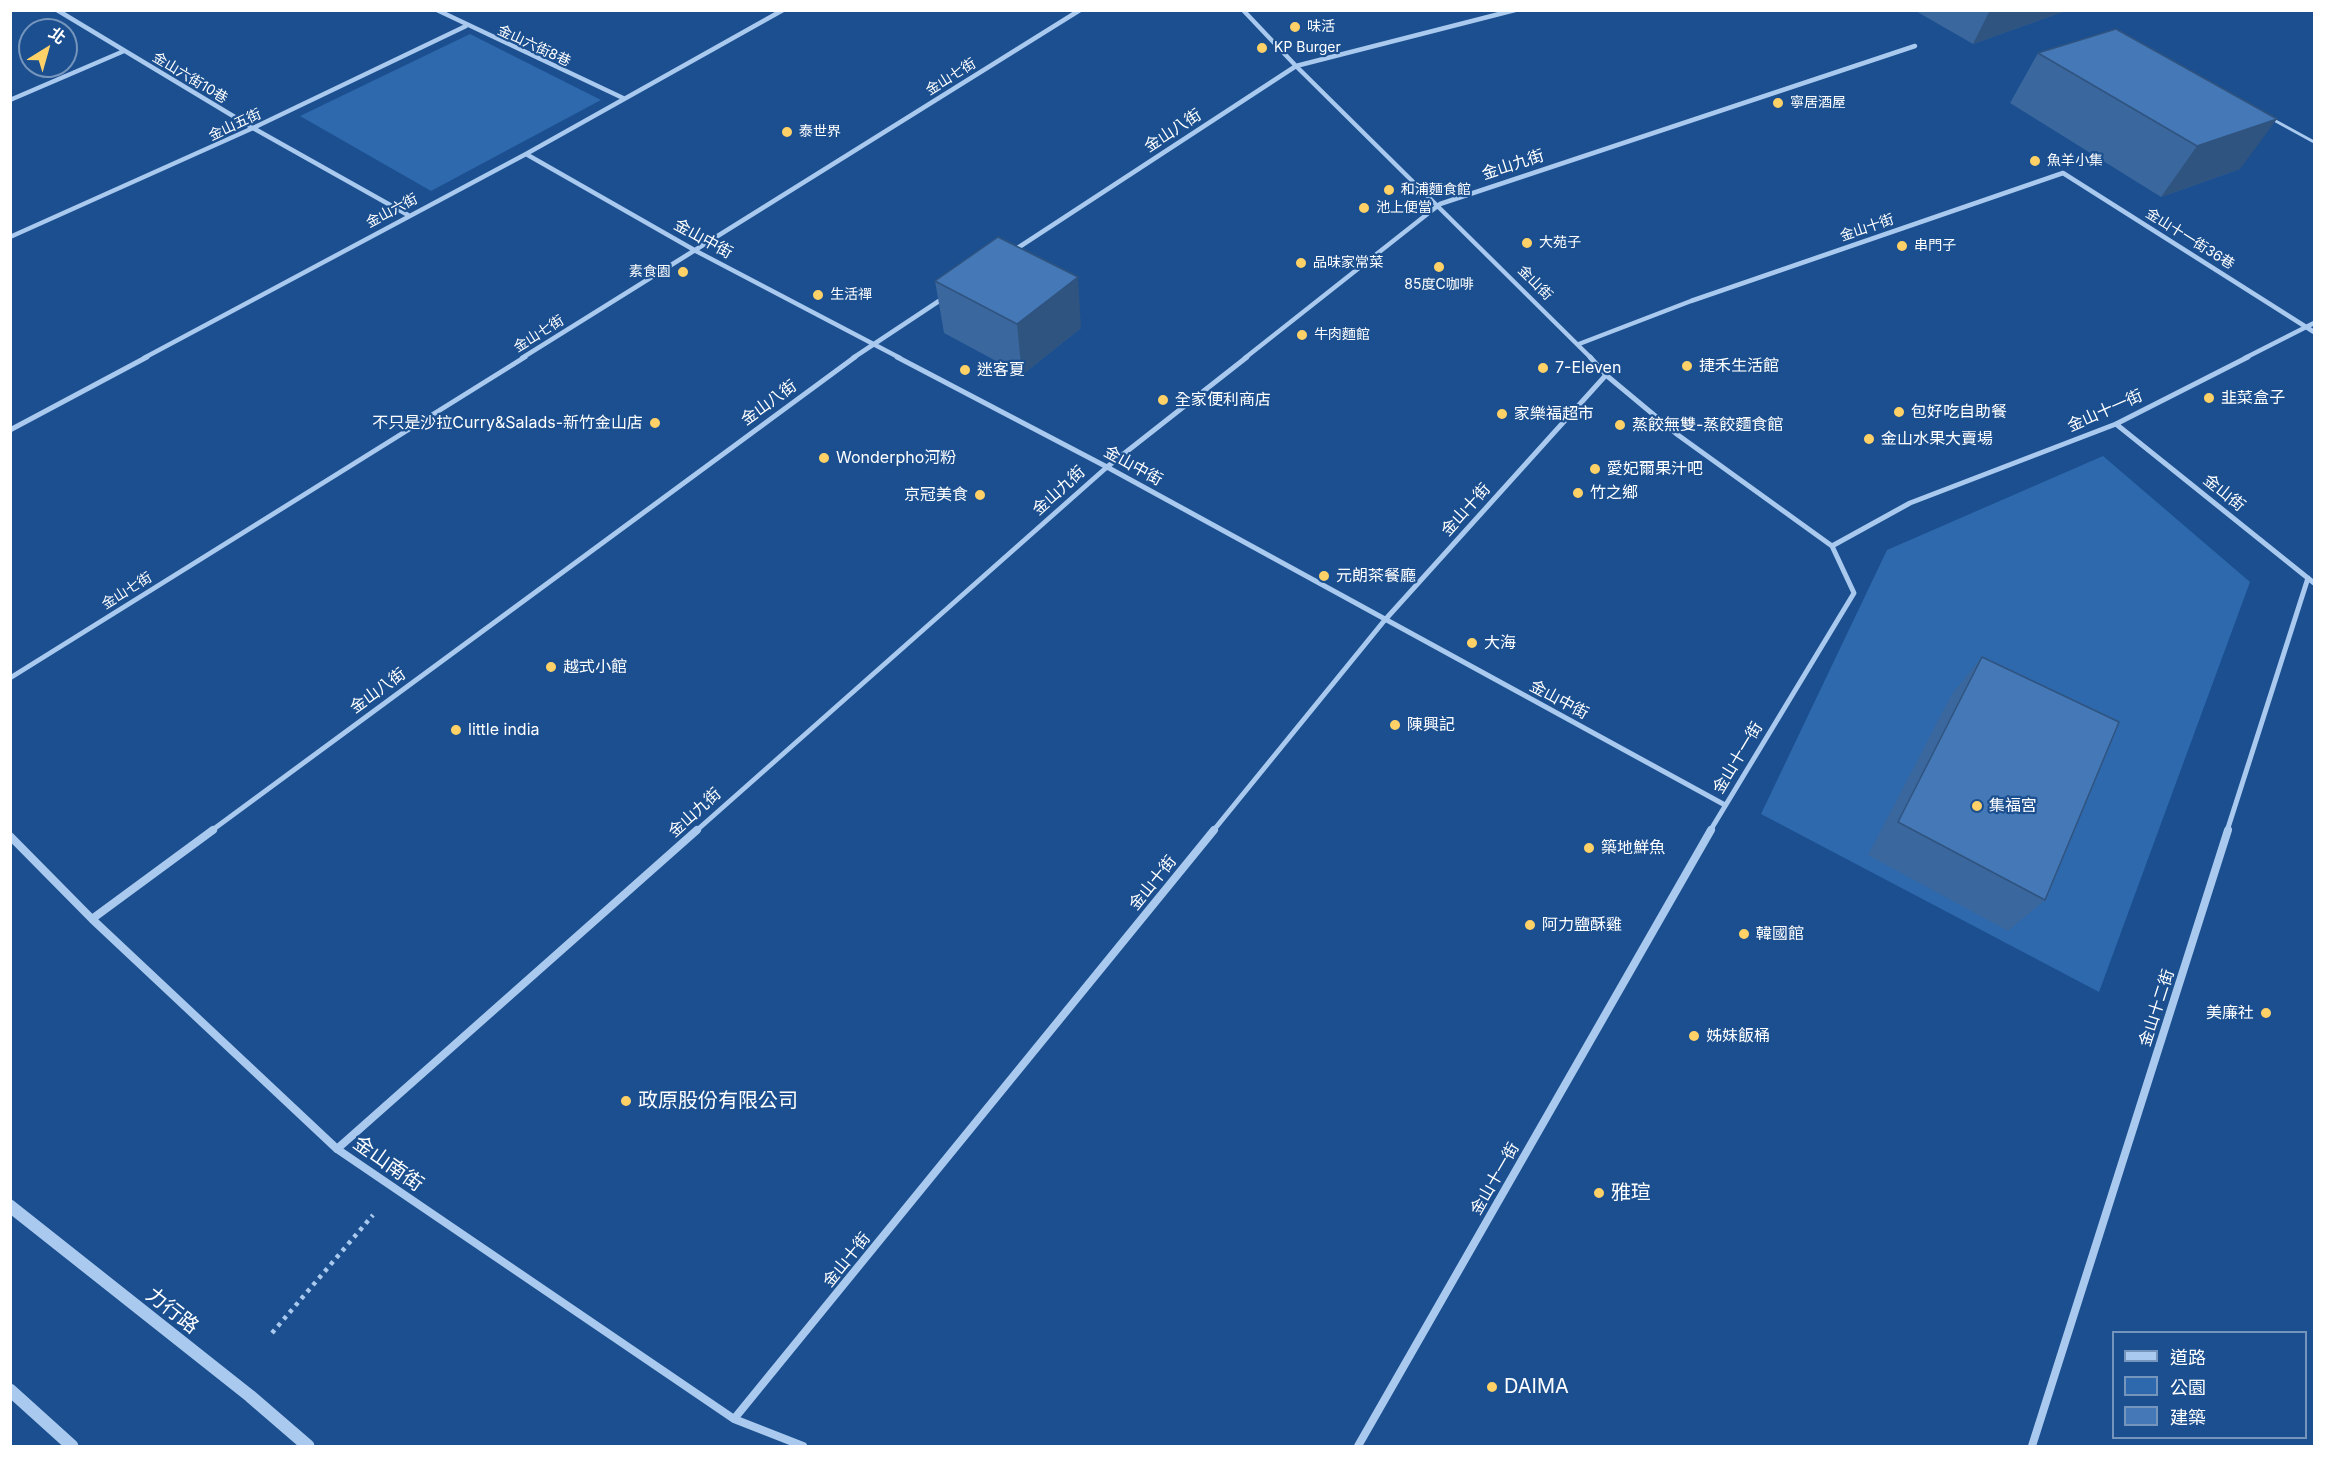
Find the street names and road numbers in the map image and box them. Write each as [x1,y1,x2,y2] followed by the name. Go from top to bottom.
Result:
[495,22,573,70] street label: 金山六街8巷
[149,49,231,107] street label: 金山六街10巷
[923,55,979,99] street label: 金山七街
[206,106,264,144] street label: 金山五街
[1141,106,1205,156] street label: 金山八街
[1480,146,1546,184] street label: 金山九街
[363,190,421,232] street label: 金山六街
[2143,205,2237,273] street label: 金山十一街36巷
[1838,211,1896,245] street label: 金山十街
[670,215,736,263] street label: 金山中街
[1514,262,1556,304] street label: 金山街
[511,312,567,356] street label: 金山七街
[737,376,801,430] street label: 金山八街
[2065,386,2145,436] street label: 金山十一街
[1100,442,1166,490] street label: 金山中街
[1029,462,1089,520] street label: 金山九街
[2199,470,2249,516] street label: 金山街
[1437,480,1495,540] street label: 金山十街
[99,569,155,613] street label: 金山七街
[346,664,410,718] street label: 金山八街
[1526,677,1592,723] street label: 金山中街
[1709,719,1767,797] street label: 金山十一街
[665,784,725,842] street label: 金山九街
[1125,852,1181,914] street label: 金山十街
[2136,967,2178,1049] street label: 金山十二街
[348,1131,428,1197] street label: 金山南街
[1467,1140,1523,1218] street label: 金山十一街
[819,1229,875,1291] street label: 金山十街
[141,1283,203,1339] street label: 力行路

